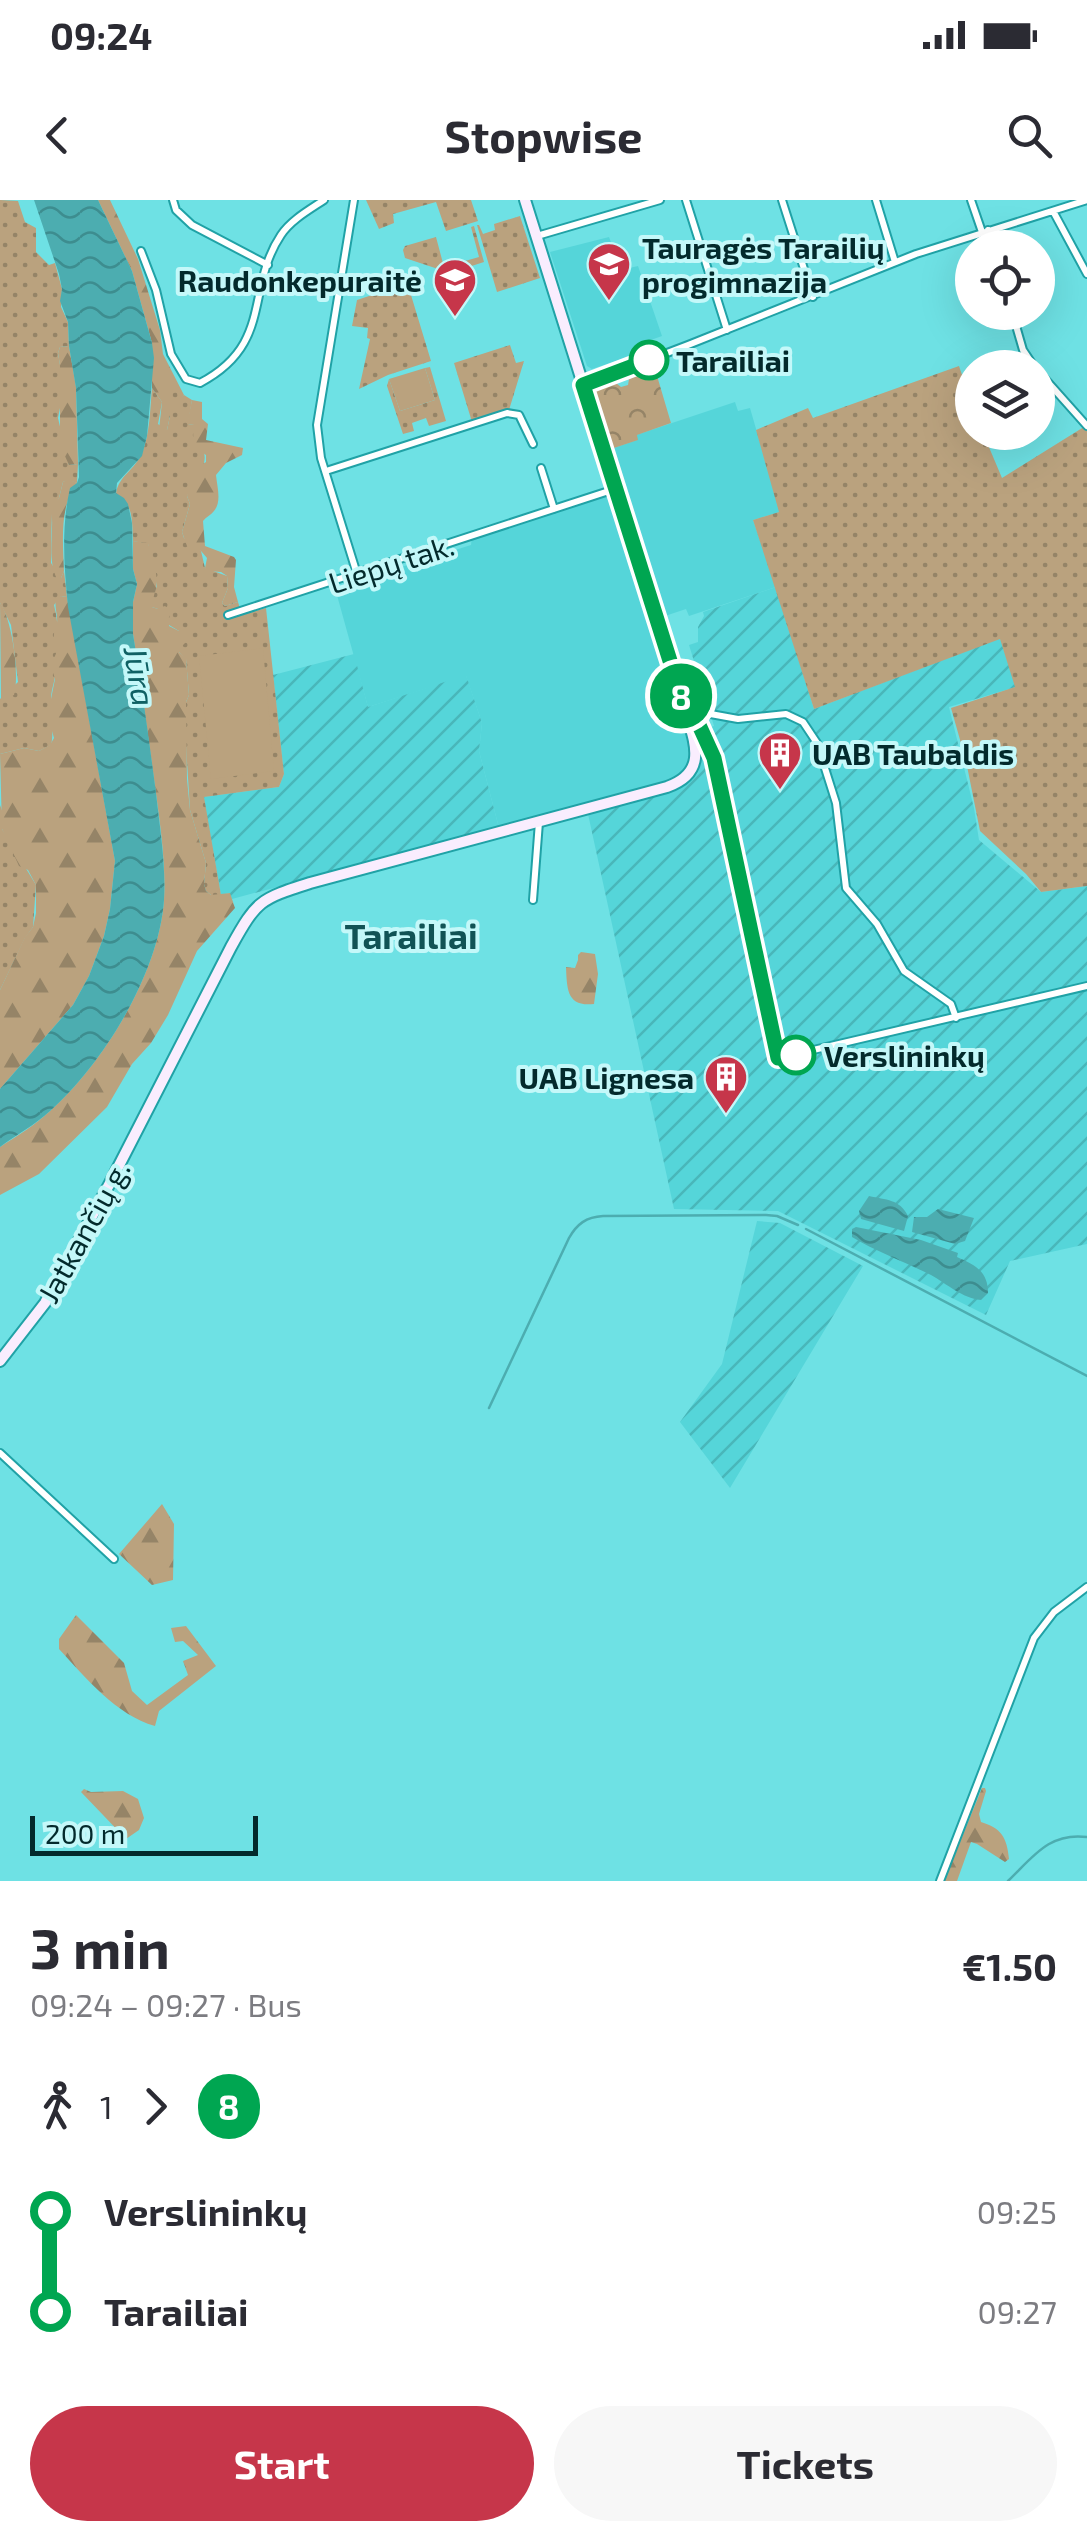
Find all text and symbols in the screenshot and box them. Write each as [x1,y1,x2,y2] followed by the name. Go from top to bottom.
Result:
[50,12,152,58] text: 09:24
[30,108,85,163] icon: back
[445,108,642,162] text: Stopwise
[1002,108,1057,163] icon: search
[642,229,885,299] place label: Tauragės Tarailių progimnazija
[955,230,1055,450] map controls
[955,230,1055,330] button: locate
[586,241,632,302] school or university icon: Tauragės Tarailių progimnazija
[432,257,478,318] school or university icon: Raudonkepuraitė
[178,262,422,298] place label: Raudonkepuraitė
[630,341,668,379] marker: Tarailiai
[676,342,790,378] place label: Tarailiai
[955,350,1055,450] button: layers
[324,526,458,600] street label: Liepų tak.
[117,643,164,708] water label: Jūra
[648,664,714,728] line badge: 8
[670,675,692,717] text: 8
[757,730,803,791] building icon: UAB Taubaldis
[812,735,1014,771] place label: UAB Taubaldis
[344,914,478,956] district label: Tarailiai
[777,1036,815,1074] marker: Verslininkų
[824,1037,985,1073] place label: Verslininkų
[703,1054,749,1115] building icon: UAB Lignesa
[519,1059,694,1095] place label: UAB Lignesa
[29,1154,137,1308] street label: Jatkančių g.
[30,1811,258,1856] scale bar
[45,1816,125,1850] text: 200 m
[30,1914,170,1980] text: 3 min
[962,1943,1057,1989] text: €1.50
[30,1985,302,2023] text: 09:24 – 09:27 · Bus
[30,2079,85,2134] icon: walk
[128,2079,183,2134] icon: forward
[218,2085,240,2127] text: 8
[100,2087,113,2125] text: 1
[104,2188,308,2234] text: Verslininkų
[977,2192,1057,2230] text: 09:25
[104,2288,249,2334] text: Tarailiai
[977,2292,1057,2330] text: 09:27
[30,2406,534,2521] button: Start
[554,2406,1057,2521] button: Tickets

